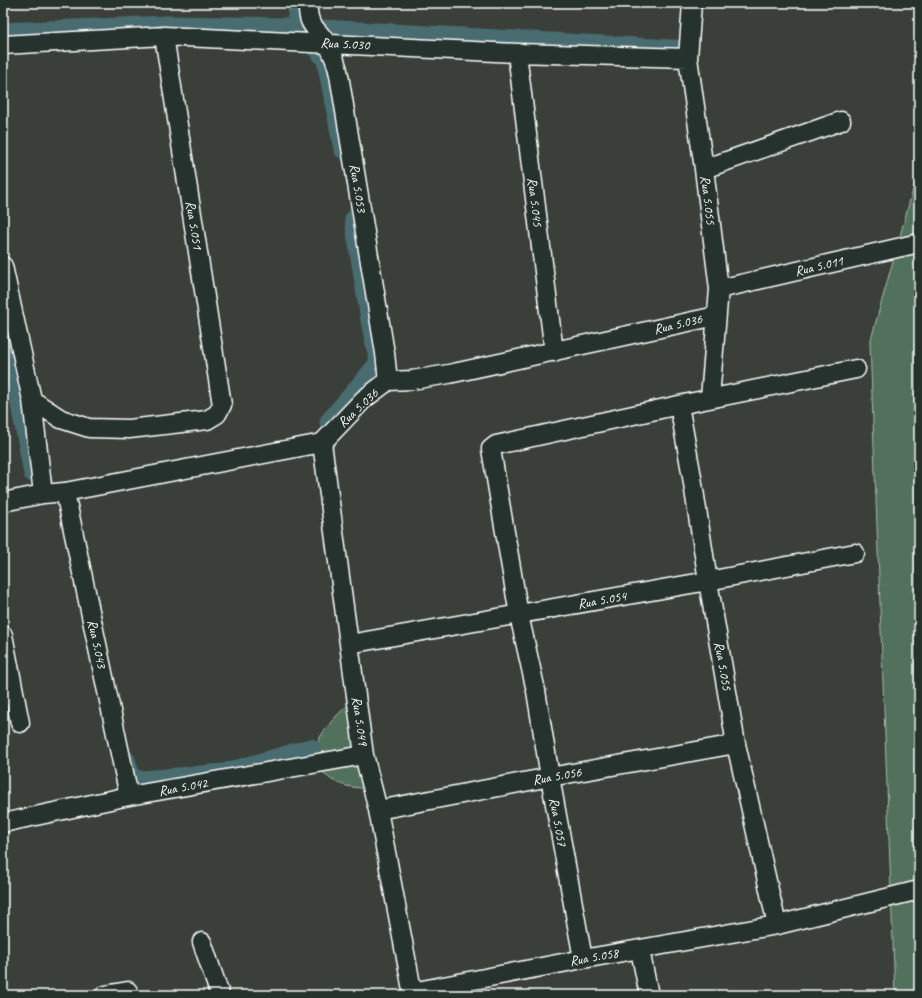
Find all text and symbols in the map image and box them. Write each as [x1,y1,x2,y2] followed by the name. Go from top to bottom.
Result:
[320,34,372,54] street label: Rua 5.030
[346,162,371,215] street label: Rua 5.053
[697,175,720,226] street label: Rua 5.055
[524,177,547,228] street label: Rua 5.045
[182,199,206,251] street label: Rua 5.051
[793,252,846,280] street label: Rua 5.011
[652,310,705,338] street label: Rua 5.036
[334,385,382,431] street label: Rua 5.036
[576,587,629,613] street label: Rua 5.054
[84,618,111,672] street label: Rua 5.043
[710,640,736,692] street label: Rua 5.055
[348,695,372,748] street label: Rua 5.049
[531,763,583,789] street label: Rua 5.056
[157,774,210,800] street label: Rua 5.042
[545,796,571,848] street label: Rua 5.057
[568,944,621,970] street label: Rua 5.058

